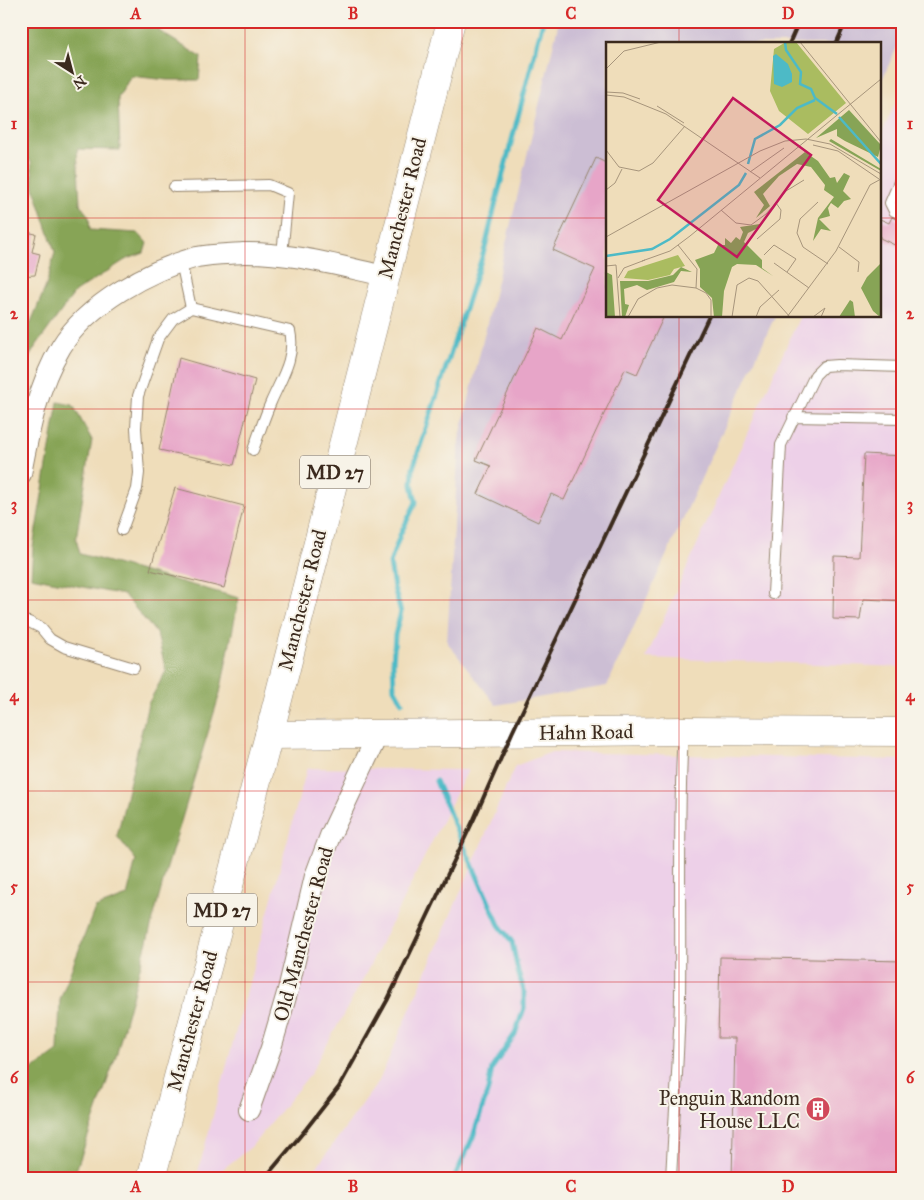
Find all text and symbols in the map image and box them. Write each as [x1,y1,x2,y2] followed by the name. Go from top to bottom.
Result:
[130,4,142,23] text: A
[348,4,358,23] text: B
[566,4,577,23] text: C
[782,4,795,23] text: D
[606,42,882,318] inset map
[48,48,98,98] north arrow
[69,72,89,93] text: N
[11,114,18,133] text: 1
[907,114,914,133] text: 1
[373,135,431,281] street label: Manchester Road
[10,304,19,323] text: 2
[906,304,915,323] text: 2
[300,456,370,488] road number: MD 27
[11,495,17,515] text: 3
[907,495,913,515] text: 3
[273,527,331,673] street label: Manchester Road
[10,686,20,706] text: 4
[906,686,916,706] text: 4
[538,719,634,745] street label: Hahn Road
[268,844,338,1024] street label: Old Manchester Road
[10,877,18,896] text: 5
[906,877,914,896] text: 5
[187,894,257,926] road number: MD 27
[162,948,222,1094] street label: Manchester Road
[10,1068,19,1087] text: 6
[906,1068,915,1087] text: 6
[659,1086,800,1133] place label: Penguin Random House LLC
[805,1096,831,1122] building icon: Penguin Random House LLC
[130,1177,142,1196] text: A
[348,1177,358,1196] text: B
[566,1177,577,1196] text: C
[782,1177,795,1196] text: D

